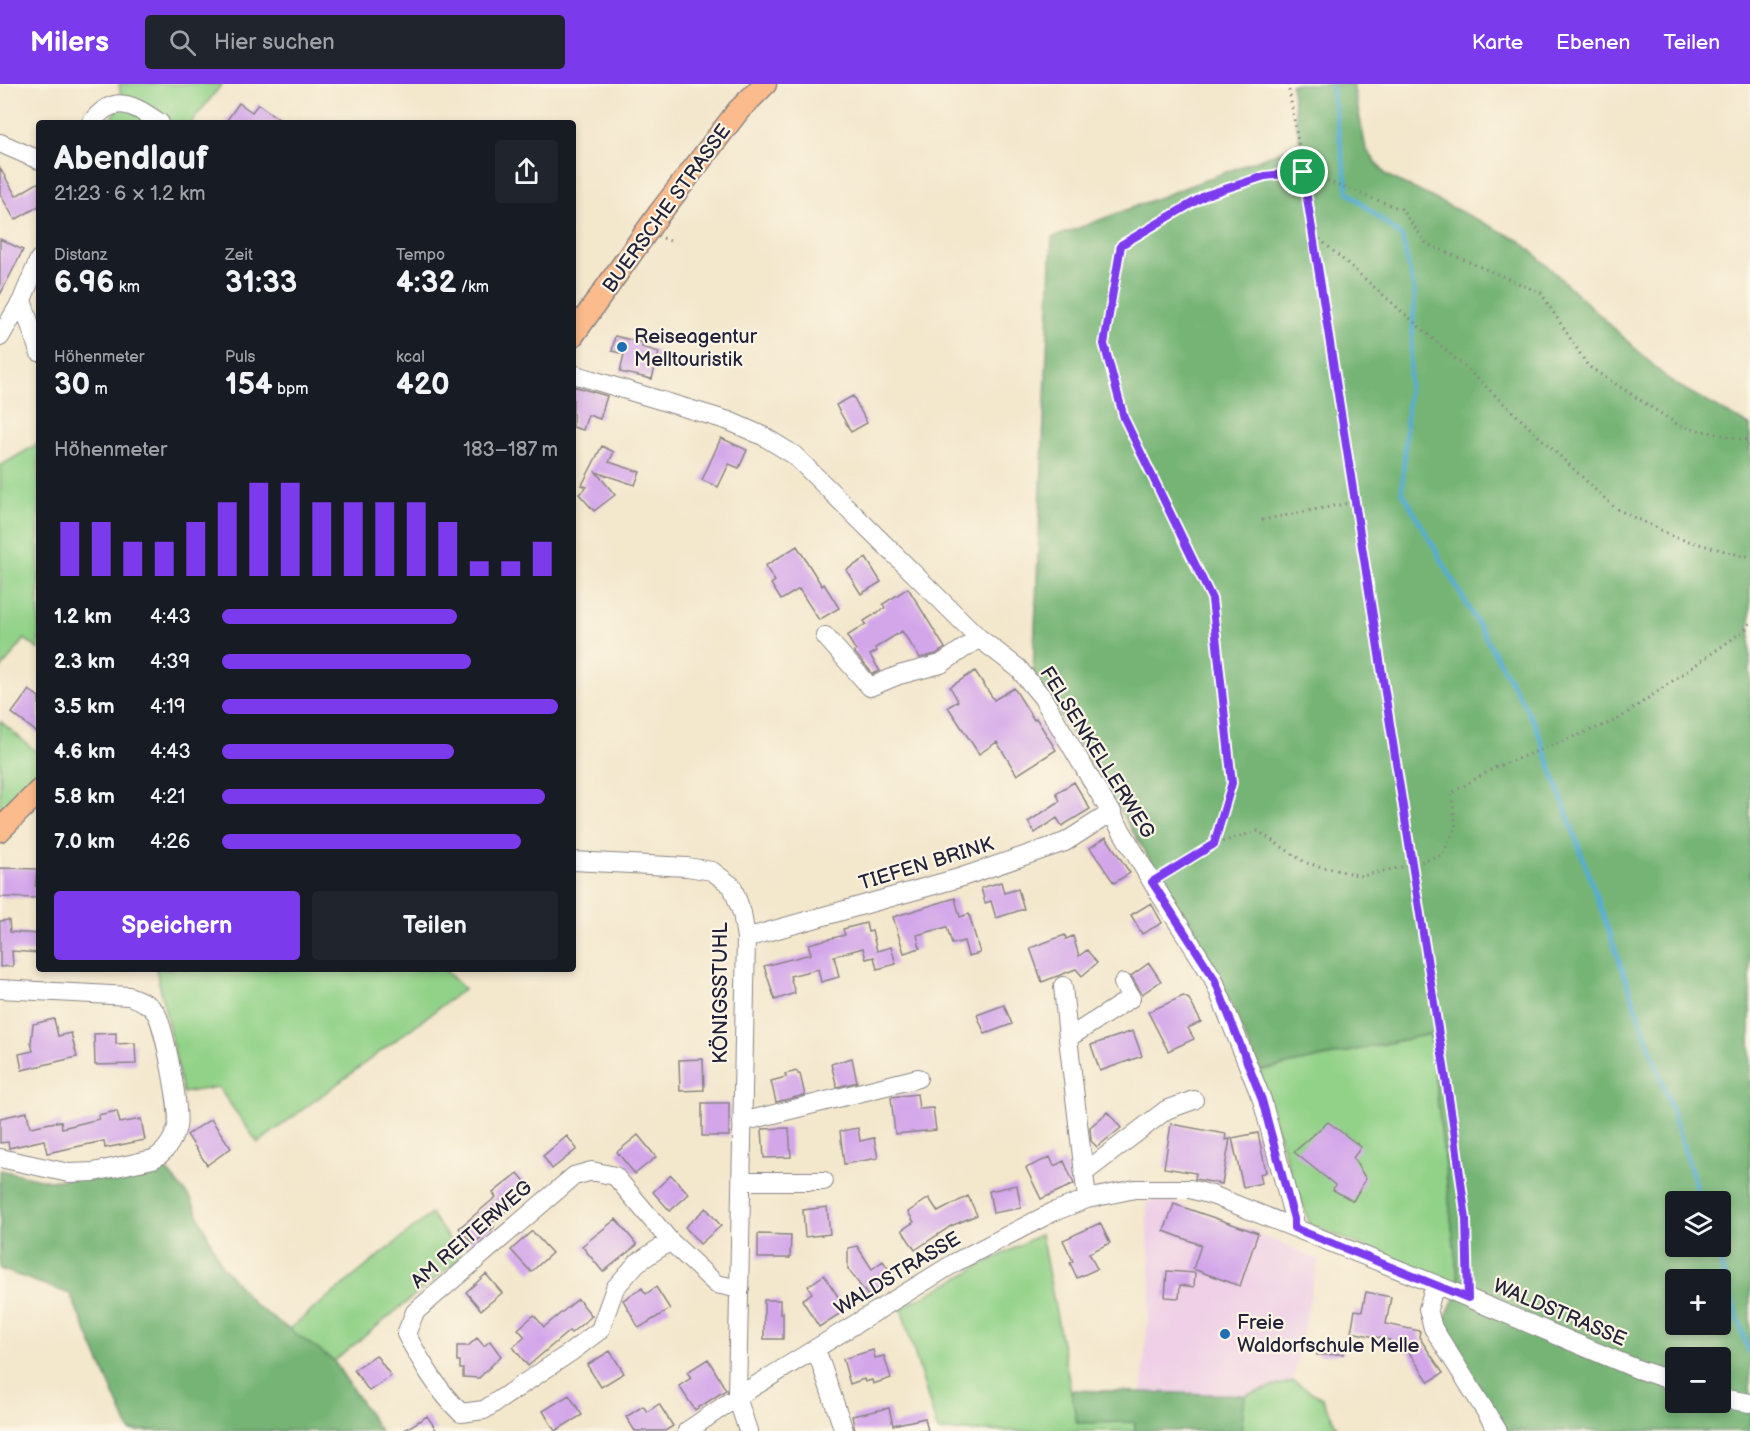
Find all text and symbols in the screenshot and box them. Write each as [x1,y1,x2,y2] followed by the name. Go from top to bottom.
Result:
[145,15,565,69] search box
[30,26,109,59] text: Milers
[166,26,199,59] icon: search
[214,29,335,56] text: Hier suchen
[1472,30,1523,55] text: Karte
[1556,30,1630,55] text: Ebenen
[1663,30,1720,55] text: Teilen
[598,120,736,298] street label: BUERSCHE STRASSE
[54,139,208,179] text: Abendlauf
[495,140,558,203] button: share
[1277,146,1328,197] pin
[1286,155,1319,188] icon: arrive
[54,182,206,206] text: 21:23 · 6 × 1.2 km
[54,246,108,265] text: Distanz
[225,246,253,265] text: Zeit
[396,246,445,265] text: Tempo
[54,265,115,301] text: 6.96
[225,265,297,301] text: 31:33
[396,265,456,301] text: 4:32
[115,278,140,297] text: km
[456,278,489,297] text: /km
[634,325,758,372] place label: Reiseagentur Melltouristik
[615,340,629,354] marker: Reiseagentur Melltouristik
[54,348,144,367] text: Höhenmeter
[225,348,255,367] text: Puls
[396,348,425,367] text: kcal
[54,367,90,403] text: 30
[225,367,273,403] text: 154
[396,367,450,403] text: 420
[90,380,108,399] text: m
[273,380,308,399] text: bpm
[54,438,167,462] text: Höhenmeter
[463,438,558,462] text: 183–187 m
[54,605,112,629] text: 1.2 km
[150,605,191,629] text: 4:43
[54,650,115,674] text: 2.3 km
[150,650,190,674] text: 4:39
[1034,662,1160,843] street label: FELSENKELLERWEG
[54,695,115,719] text: 3.5 km
[150,695,186,719] text: 4:19
[54,740,115,764] text: 4.6 km
[150,740,191,764] text: 4:43
[54,785,115,809] text: 5.8 km
[150,785,185,809] text: 4:21
[54,830,115,854] text: 7.0 km
[150,830,190,854] text: 4:26
[856,832,996,896] street label: TIEFEN BRINK
[54,891,300,960] button: Speichern
[312,891,558,960] button: Teilen
[708,922,733,1064] street label: KÖNIGSSTUHL
[406,1176,537,1294] street label: AM REITERWEG
[1665,1191,1731,1413] map controls
[1665,1191,1731,1257] button: layers
[830,1227,965,1321] street label: WALDSTRASSE
[1665,1269,1731,1335] button: +
[1489,1274,1630,1352] street label: WALDSTRASSE
[1237,1311,1420,1358] place label: Freie Waldorfschule Melle
[1218,1327,1232,1341] marker: Freie Waldorfschule Melle
[1665,1347,1731,1413] button: −

